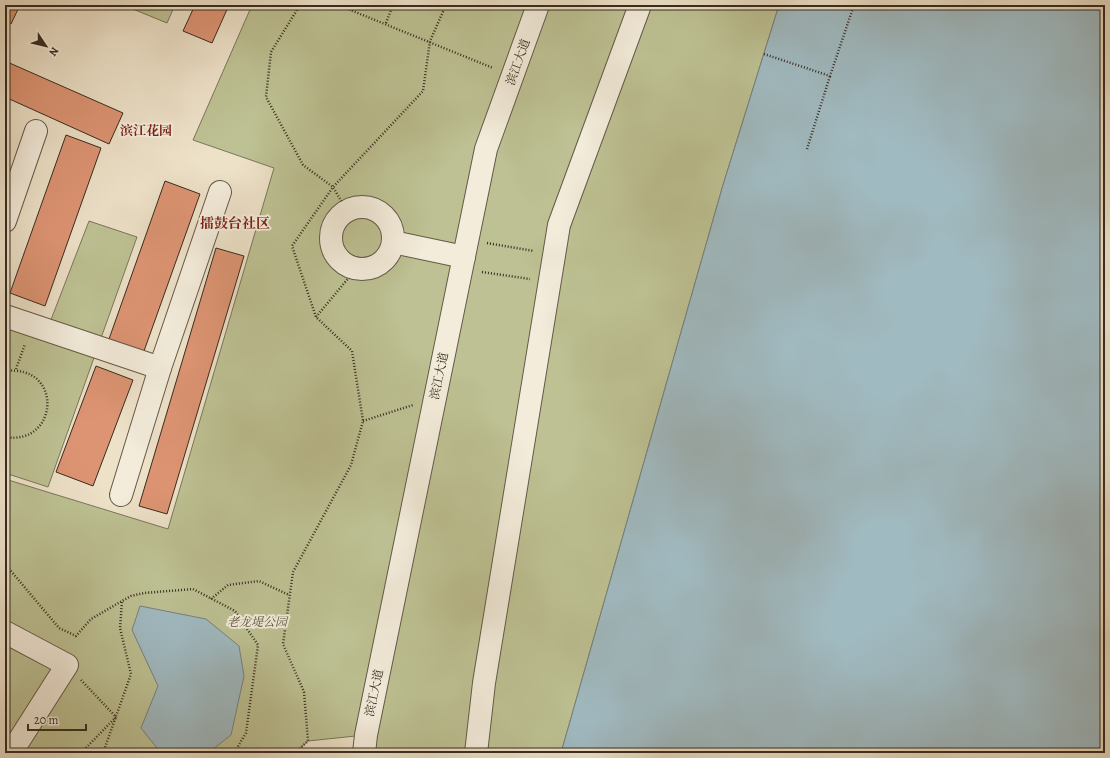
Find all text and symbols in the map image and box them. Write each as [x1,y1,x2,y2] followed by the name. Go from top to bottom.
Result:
[26,26,66,66] north arrow
[502,37,534,87] street label: 滨江大道
[45,44,62,59] text: N
[120,122,172,139] district label: 滨江花园
[200,214,270,233] district label: 擂鼓台社区
[426,351,452,401] street label: 滨江大道
[227,614,289,630] park label: 老龙堤公园
[361,668,387,718] street label: 滨江大道
[28,706,86,732] scale bar
[34,712,58,728] text: 20 m

